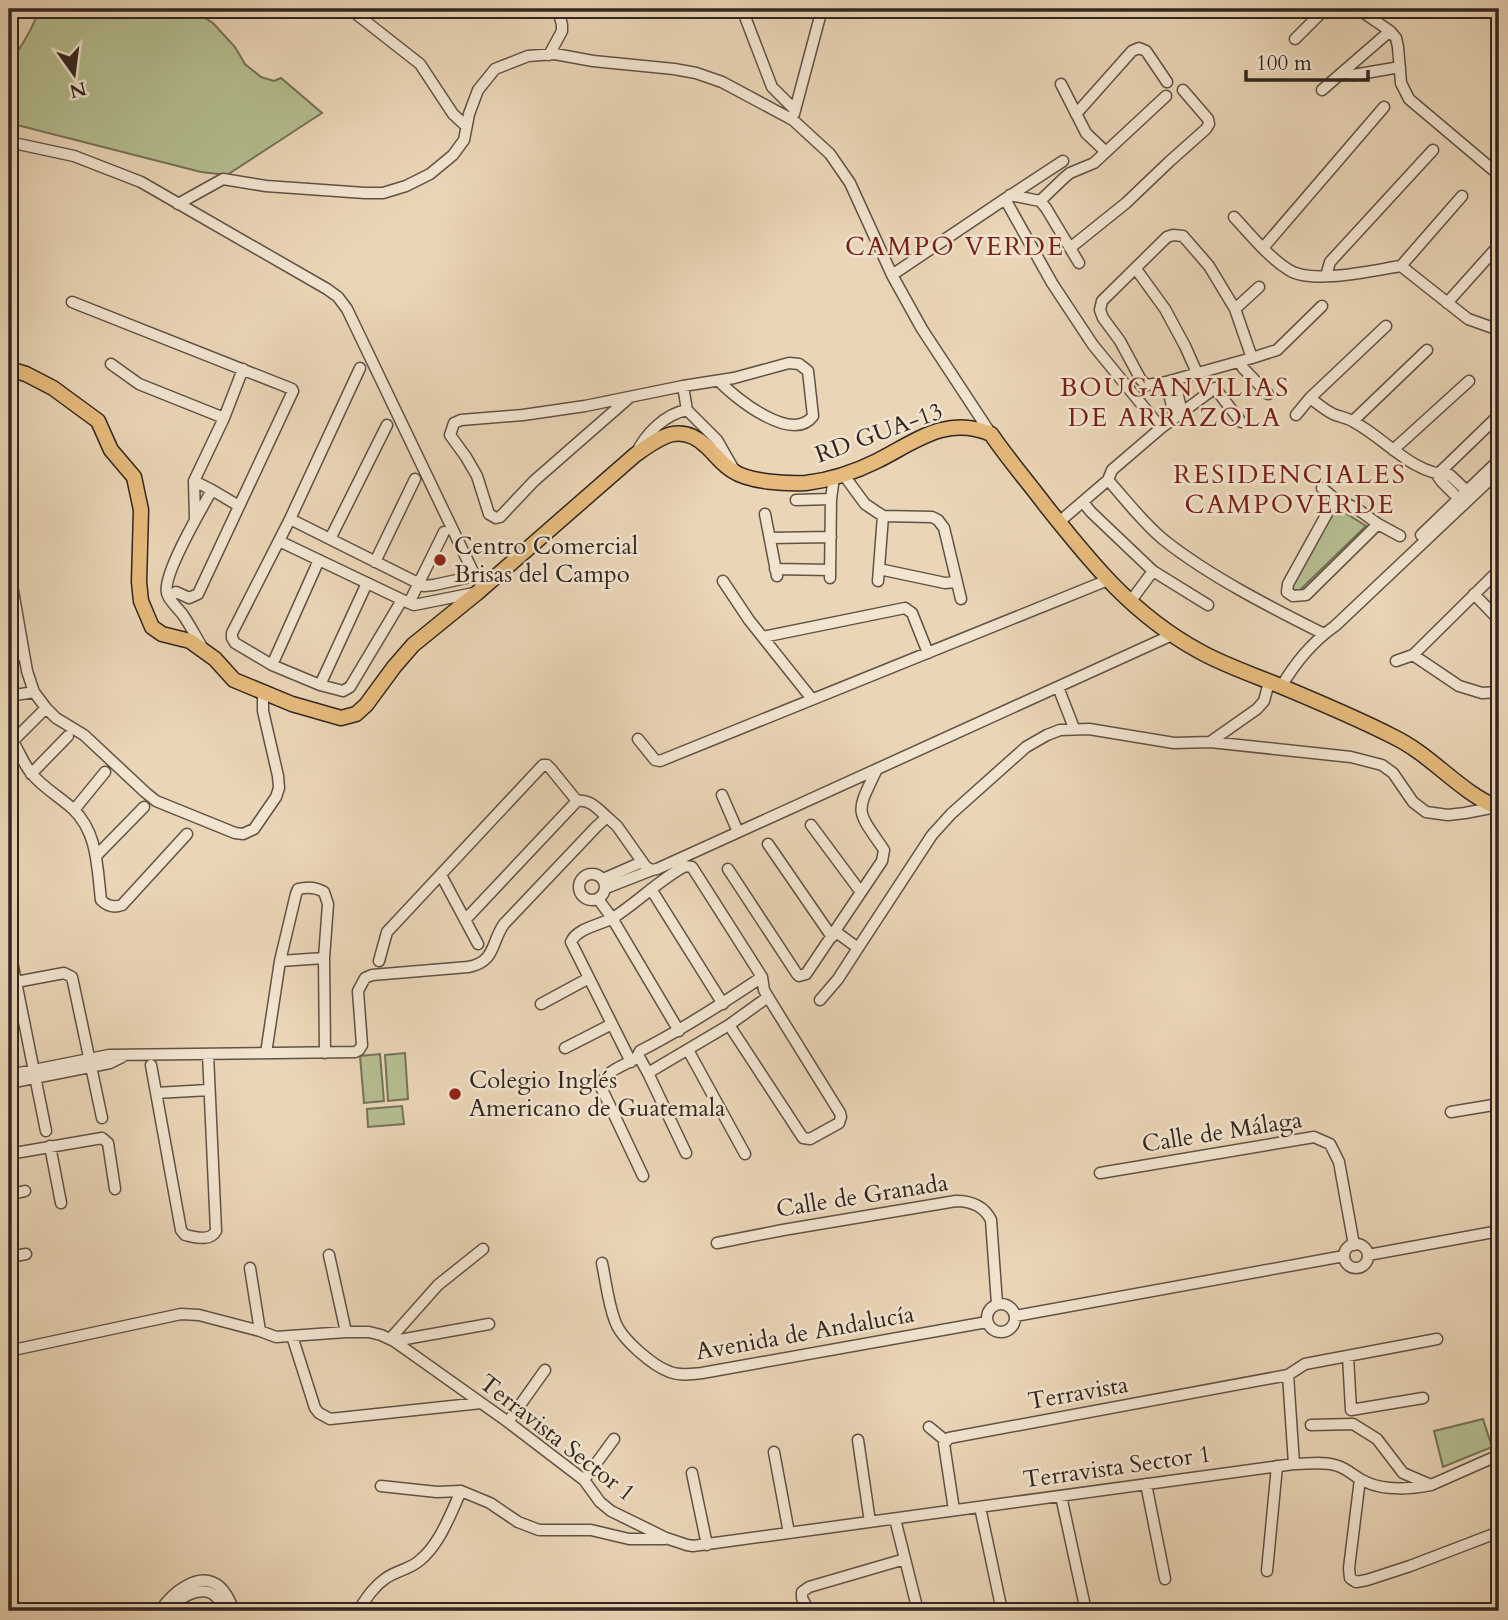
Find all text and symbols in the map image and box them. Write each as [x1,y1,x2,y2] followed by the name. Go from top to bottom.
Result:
[38,38,108,108] north arrow
[1246,38,1368,82] scale bar
[1256,49,1312,78] text: 100 m
[66,75,89,104] text: N
[845,229,1065,264] district label: CAMPO VERDE
[1060,370,1290,435] district label: BOUGANVILIAS DE ARRAZOLA
[811,395,947,471] street label: RD GUA-13
[1173,457,1407,522] district label: RESIDENCIALES CAMPOVERDE
[454,530,638,591] place label: Centro Comercial Brisas del Campo
[432,552,448,568] marker: Centro Comercial Brisas del Campo
[469,1064,726,1125] place label: Colegio Inglés Americano de Guatemala
[447,1086,463,1102] marker: Colegio Inglés Americano de Guatemala
[1140,1103,1305,1161] street label: Calle de Málaga
[774,1166,951,1226] street label: Calle de Granada
[693,1297,918,1368] street label: Avenida de Andalucía
[472,1367,642,1509] street label: Terravista Sector 1
[1025,1368,1131,1418] street label: Terravista
[1021,1437,1213,1497] street label: Terravista Sector 1

